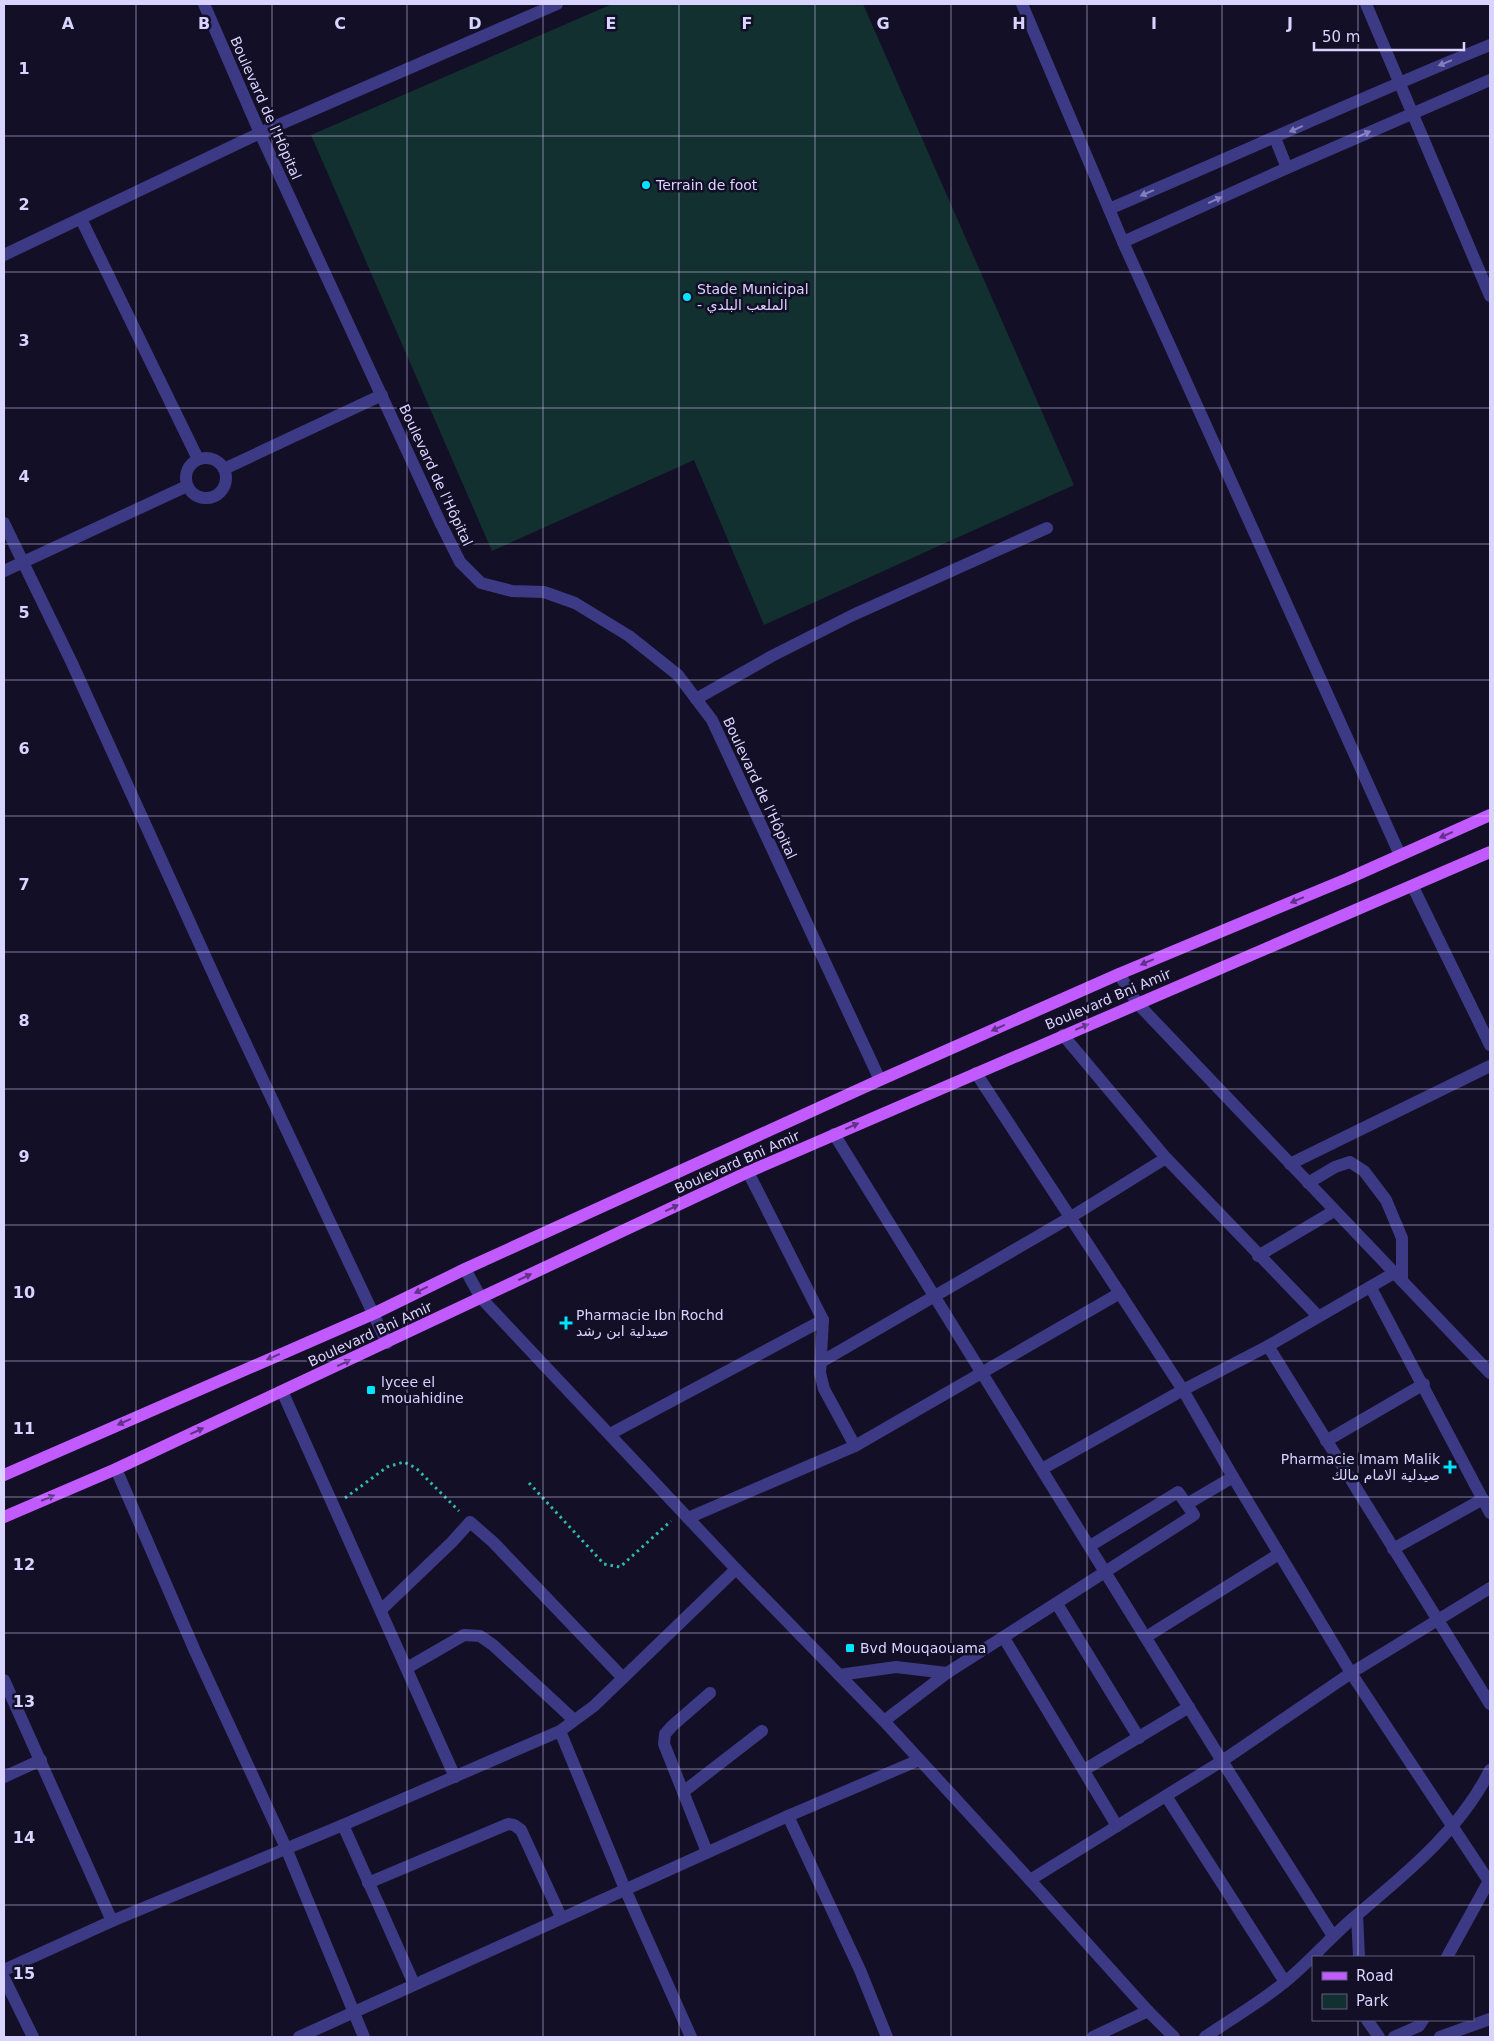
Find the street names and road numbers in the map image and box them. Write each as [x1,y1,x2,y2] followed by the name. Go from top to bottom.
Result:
[227,34,305,182] street label: Boulevard de l'Hôpital
[396,401,476,549] street label: Boulevard de l'Hôpital
[720,714,800,862] street label: Boulevard de l'Hôpital
[1043,965,1173,1033] street label: Boulevard Bni Amir
[672,1127,802,1197] street label: Boulevard Bni Amir
[305,1298,435,1370] street label: Boulevard Bni Amir

